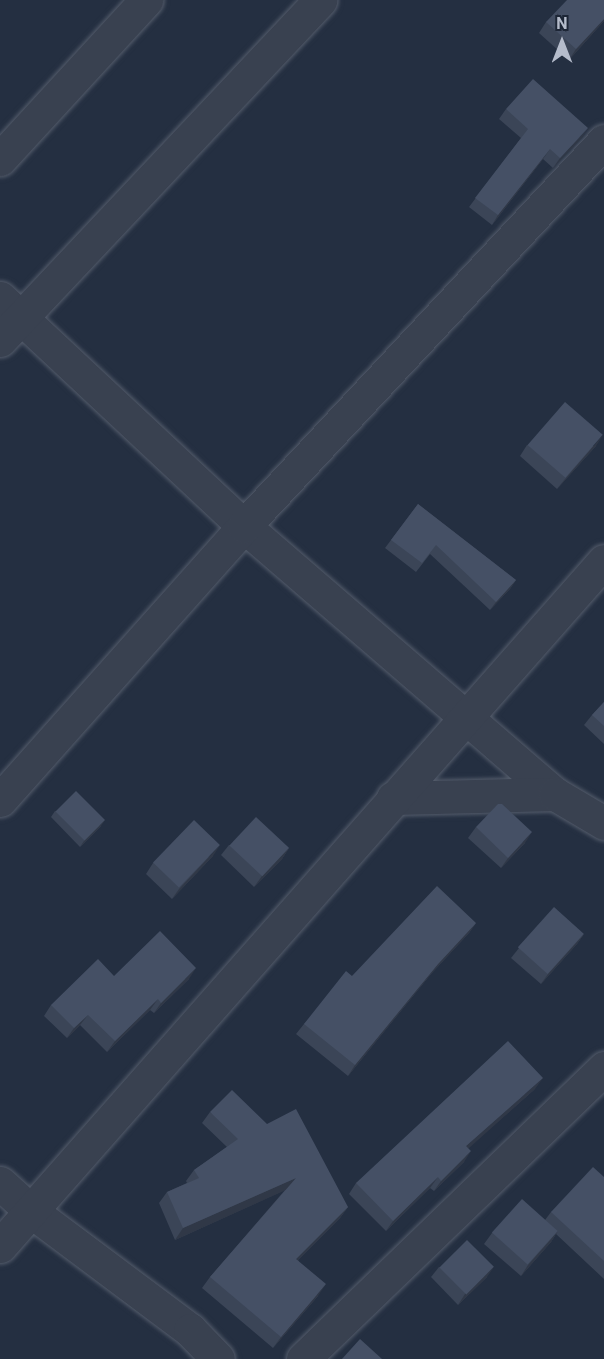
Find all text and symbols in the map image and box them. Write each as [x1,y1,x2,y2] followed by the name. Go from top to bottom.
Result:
[532,12,592,72] north arrow
[556,14,568,33] text: N

